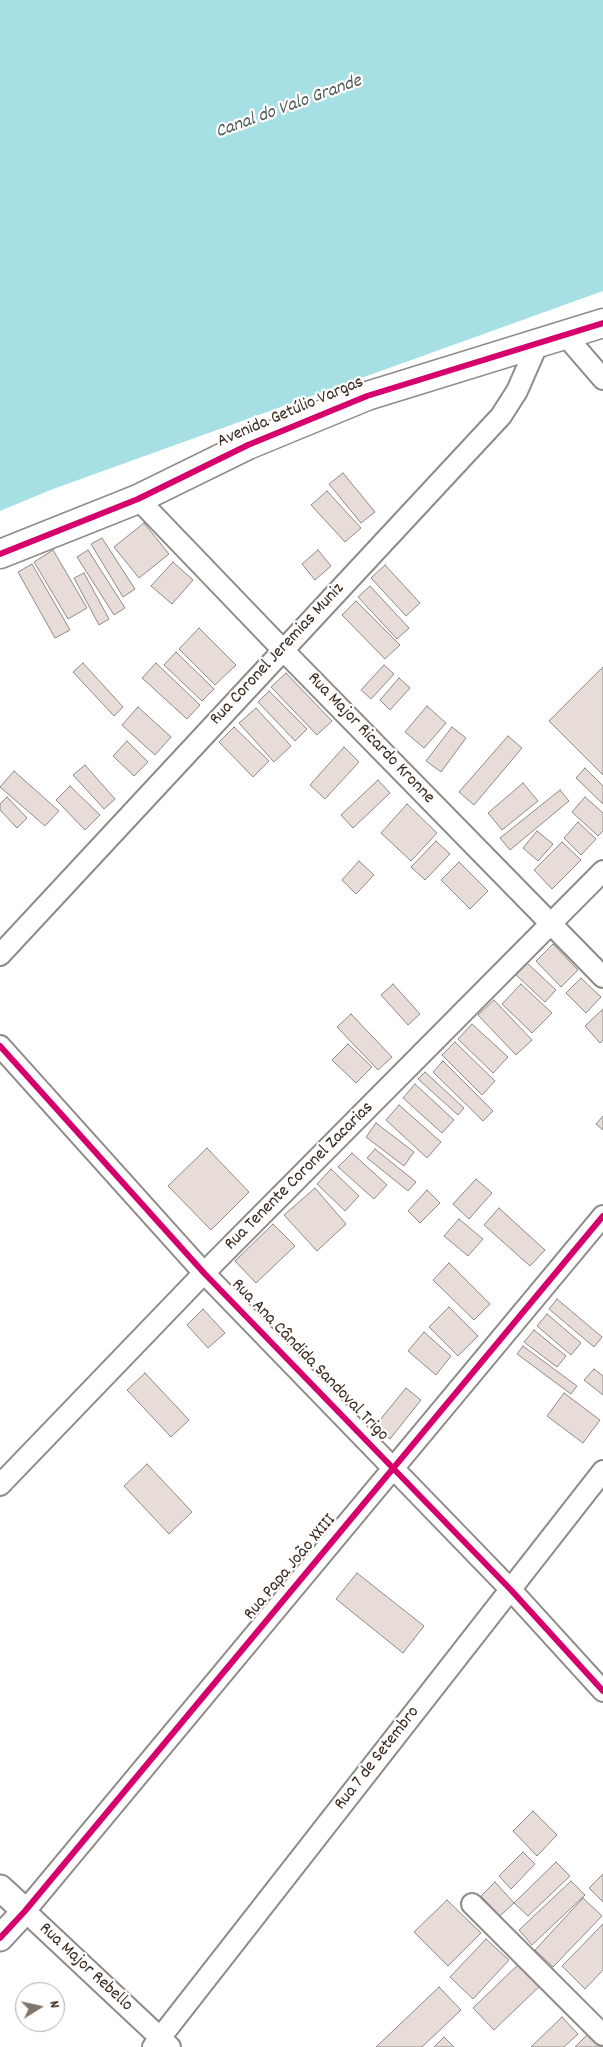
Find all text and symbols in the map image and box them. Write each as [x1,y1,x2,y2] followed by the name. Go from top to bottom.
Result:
[213,71,365,145] water label: Canal do Valo Grande
[215,372,367,454] street label: Avenida Getúlio Vargas
[206,579,350,731] street label: Rua Coronel Jeremias Muniz
[302,669,438,809] street label: Rua Major Ricardo Kronne
[221,1098,379,1256] street label: Rua Tenente Coronel Zacarias
[226,1275,392,1447] street label: Rua Ana Cândida Sandoval Trigo
[240,1511,342,1625] street label: Rua Papa João XXIII
[331,1703,425,1815] street label: Rua 7 de Setembro
[34,1919,136,2017] street label: Rua Major Rebello
[15,1982,65,2032] north arrow
[43,1999,64,2010] text: N

